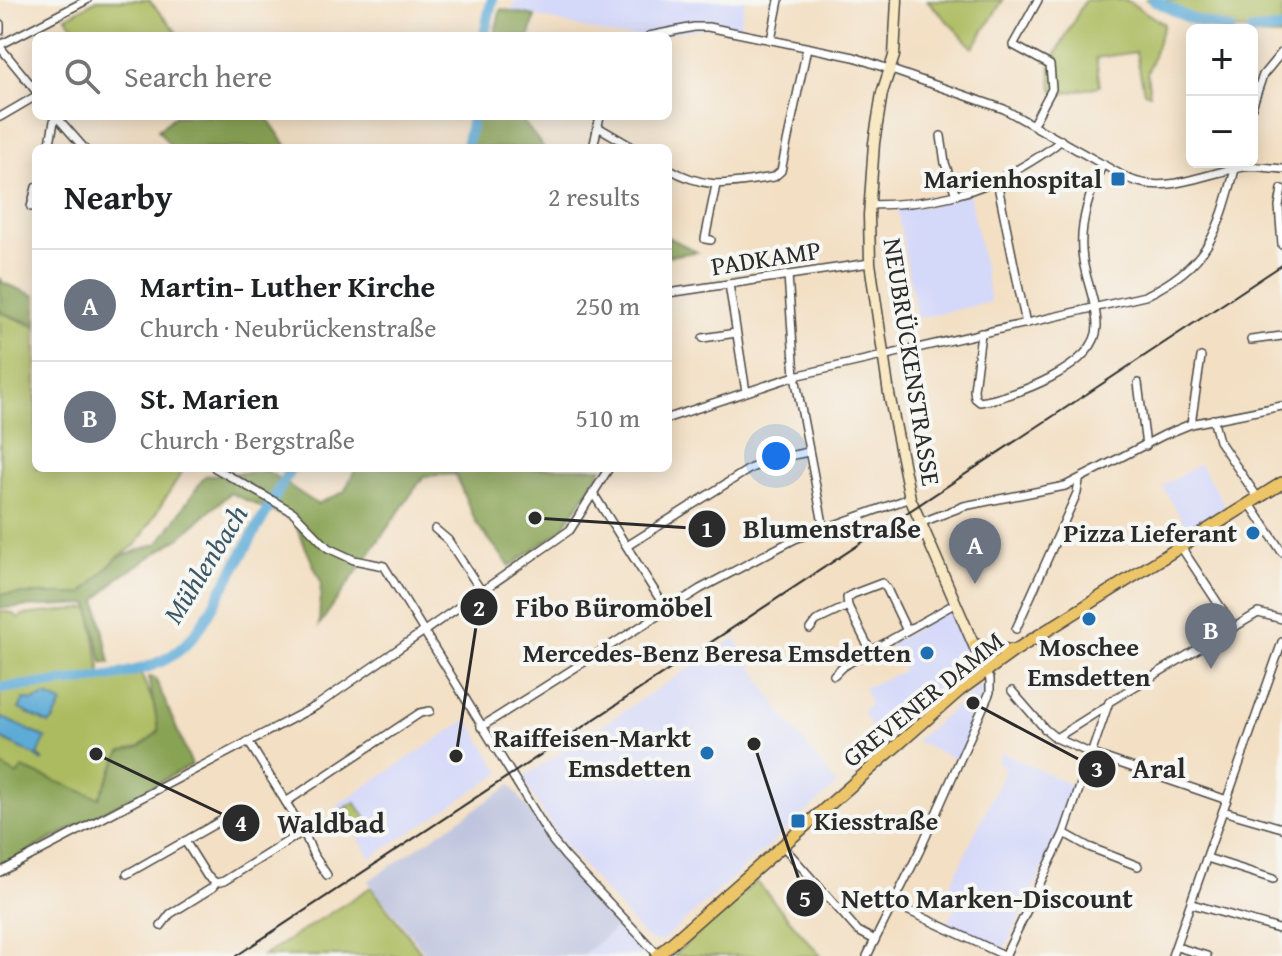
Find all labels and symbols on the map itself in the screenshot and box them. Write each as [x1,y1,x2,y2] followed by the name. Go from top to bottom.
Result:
[924,159,1102,198] place label: Marienhospital
[1109,170,1127,188] marker: Marienhospital
[708,230,824,285] street label: PADKAMP
[874,235,951,489] street label: NEUBRÜCKENSTRASSE
[756,436,796,476] your location
[152,496,257,631] water label: Mühlenbach
[687,503,937,555] callout: Blumenstraße
[743,507,921,548] text: Blumenstraße
[701,511,713,546] text: 1
[1064,513,1237,552] place label: Pizza Lieferant
[949,518,1001,584] pin: A
[1244,524,1262,542] marker: Pizza Lieferant
[459,581,728,633] callout: Fibo Büromöbel
[516,586,713,627] text: Fibo Büromöbel
[473,590,485,625] text: 2
[1185,603,1237,669] pin: B
[1080,610,1098,628] marker: Moschee Emsdetten
[834,621,1012,776] street label: GREVENER DAMM
[1028,627,1151,696] place label: Moschee Emsdetten
[523,633,912,672] place label: Mercedes-Benz Beresa Emsdetten
[918,644,936,662] marker: Mercedes-Benz Beresa Emsdetten
[494,718,692,787] place label: Raiffeisen-Markt Emsdetten
[1077,743,1202,795] callout: Aral
[698,744,716,762] marker: Raiffeisen-Markt Emsdetten
[1132,747,1186,788] text: Aral
[1091,751,1103,786] text: 3
[221,797,401,849] callout: Waldbad
[814,801,938,840] place label: Kiesstraße
[277,802,386,843] text: Waldbad
[235,805,247,840] text: 4
[789,812,807,830] marker: Kiesstraße
[785,872,1149,924] callout: Netto Marken-Discount
[841,877,1133,918] text: Netto Marken-Discount
[799,881,811,916] text: 5

